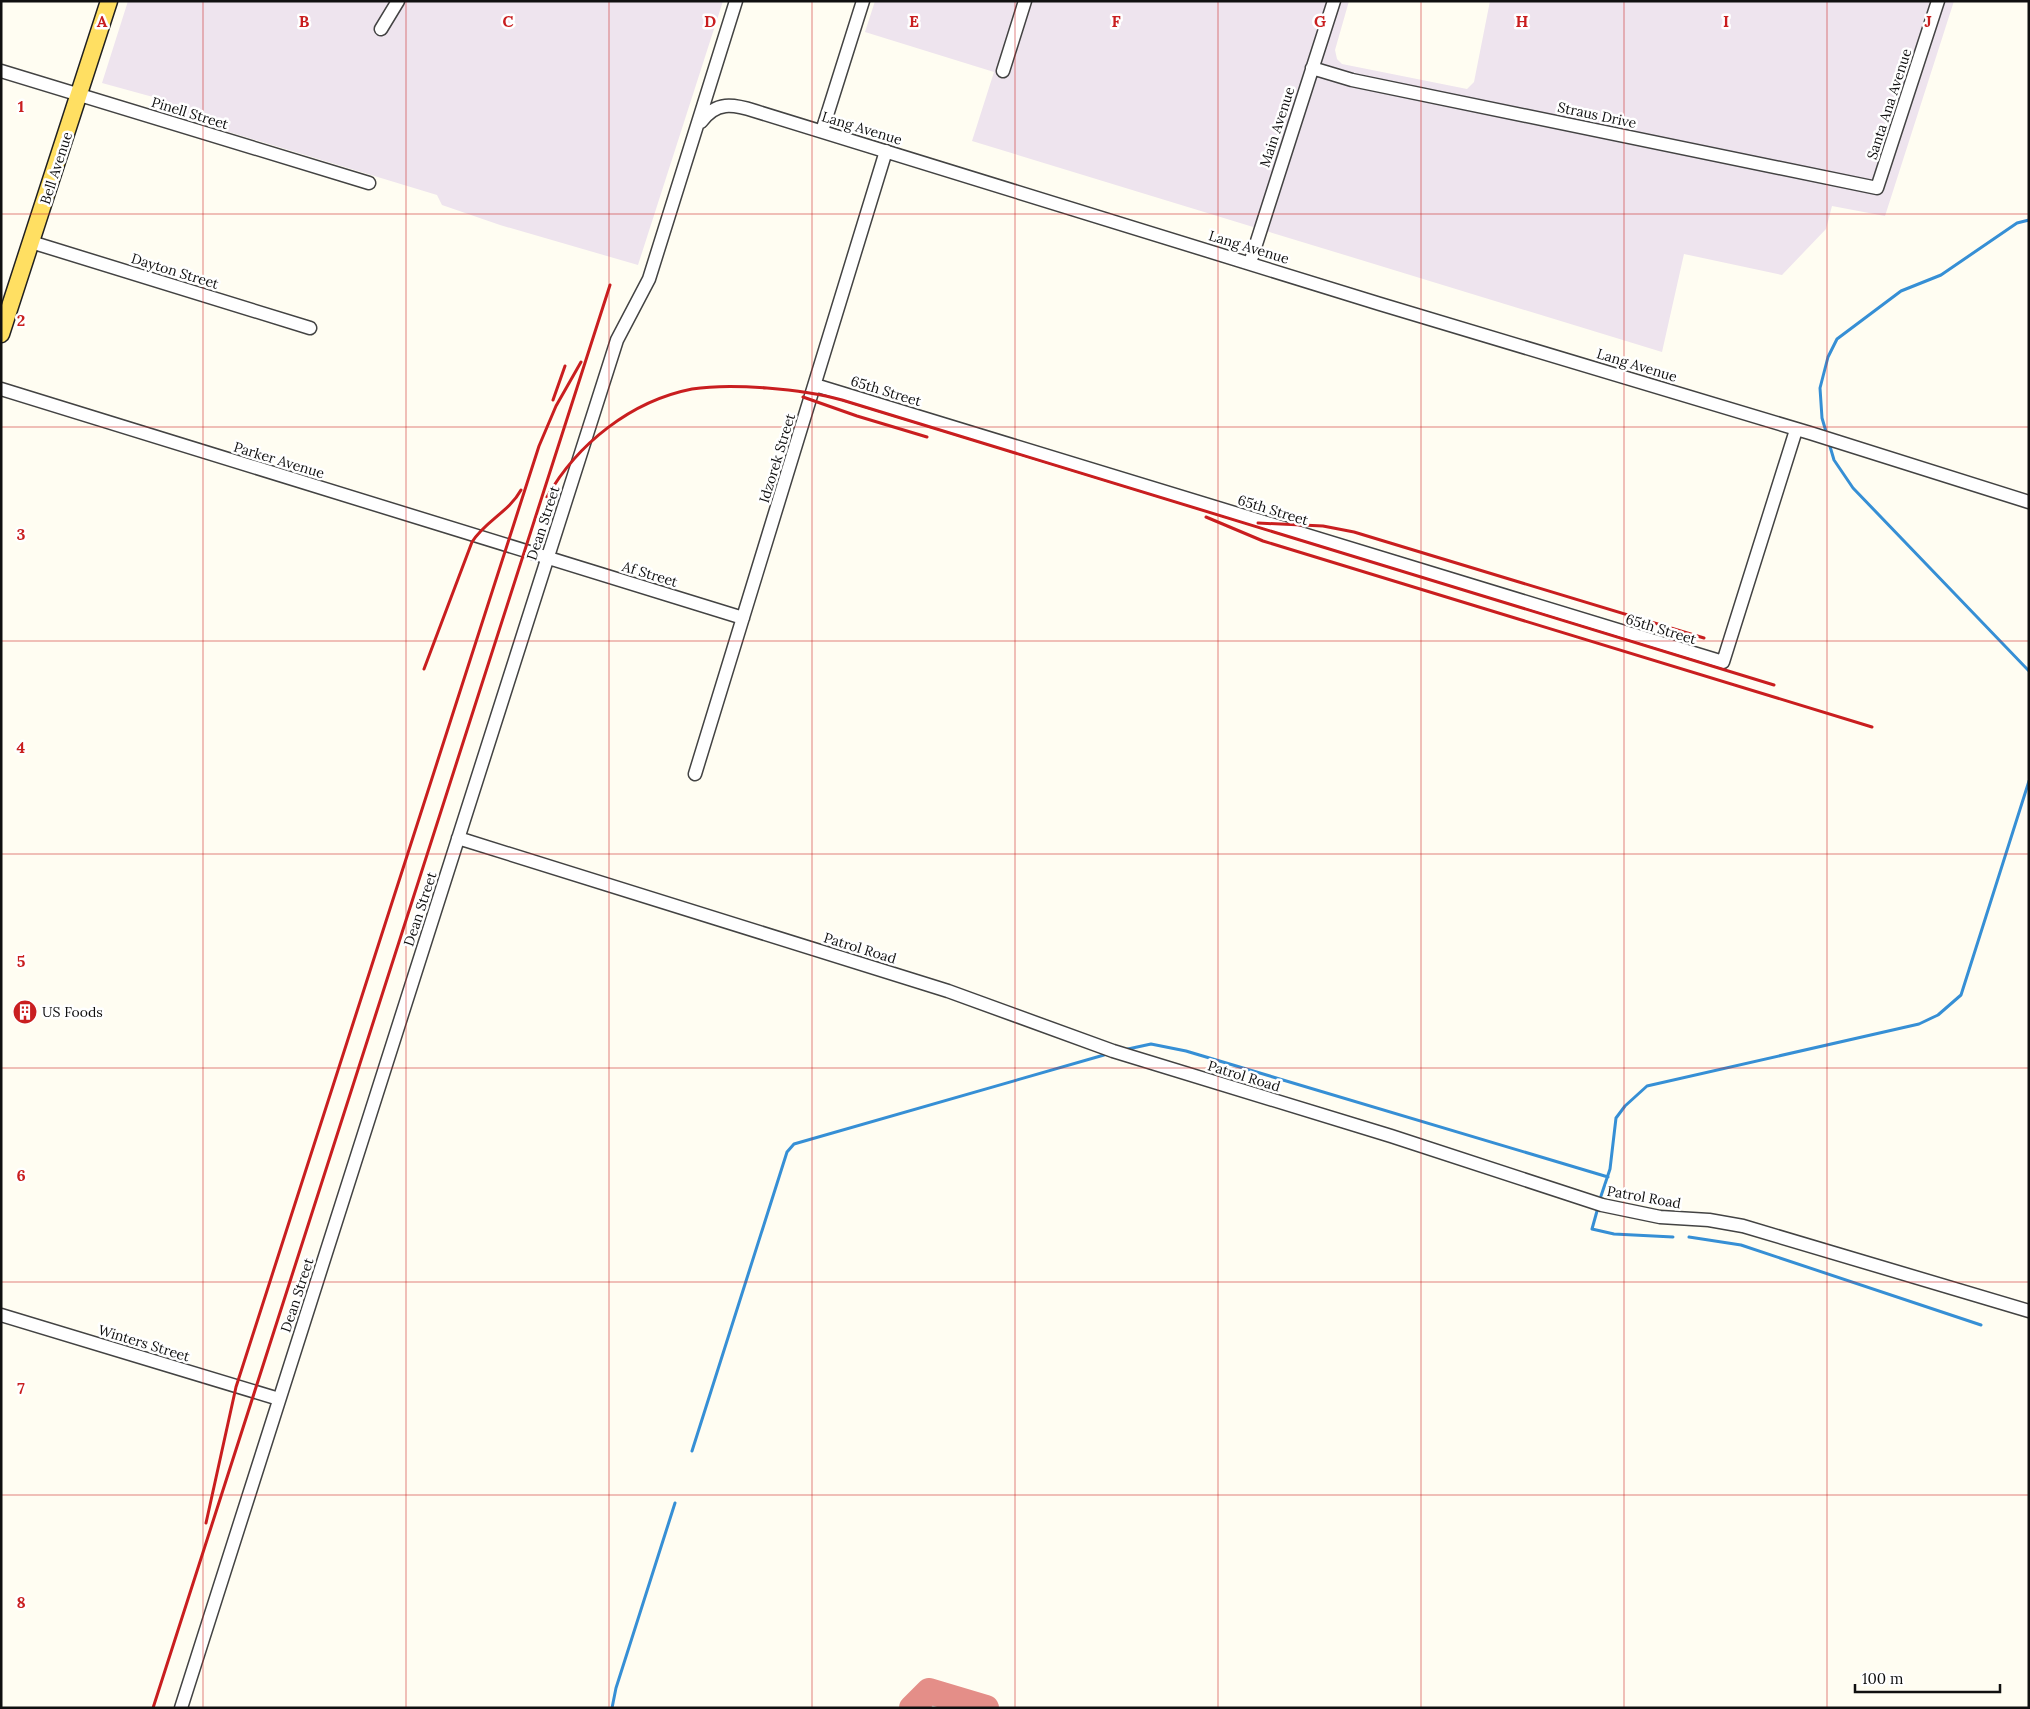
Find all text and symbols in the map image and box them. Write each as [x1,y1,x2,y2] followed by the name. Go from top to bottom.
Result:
[97,11,108,31] text: A
[299,11,310,31] text: B
[502,11,514,31] text: C
[704,11,716,31] text: D
[909,11,919,31] text: E
[1111,11,1121,31] text: F
[1314,11,1326,31] text: G
[1516,11,1529,31] text: H
[1723,11,1729,31] text: I
[1924,11,1932,31] text: J
[1863,46,1916,162] street label: Santa Ana Avenue
[1256,84,1299,170] street label: Main Avenue
[149,93,231,133] street label: Pinell Street
[18,96,24,116] text: 1
[1556,98,1638,132] street label: Straus Drive
[820,107,905,149] street label: Lang Avenue
[36,129,76,207] street label: Bell Avenue
[1207,226,1292,268] street label: Lang Avenue
[129,249,221,293] street label: Dayton Street
[17,310,25,330] text: 2
[1595,344,1680,386] street label: Lang Avenue
[849,372,924,410] street label: 65th Street
[755,411,799,505] street label: Idzorek Street
[231,438,327,482] street label: Parker Avenue
[523,483,564,562] street label: Dean Street
[1236,491,1311,529] street label: 65th Street
[17,524,26,544] text: 3
[619,557,680,591] street label: Af Street
[1624,610,1699,648] street label: 65th Street
[17,737,26,757] text: 4
[400,869,441,948] street label: Dean Street
[821,928,899,968] street label: Patrol Road
[17,951,26,971] text: 5
[12,999,38,1025] building icon: US Foods
[42,1003,103,1021] place label: US Foods
[1205,1056,1283,1096] street label: Patrol Road
[16,1165,26,1185] text: 6
[1605,1182,1683,1212] street label: Patrol Road
[277,1255,318,1334] street label: Dean Street
[96,1321,193,1366] street label: Winters Street
[17,1378,25,1398] text: 7
[16,1592,26,1612] text: 8
[1855,1662,2000,1694] scale bar
[1862,1669,1903,1688] text: 100 m

